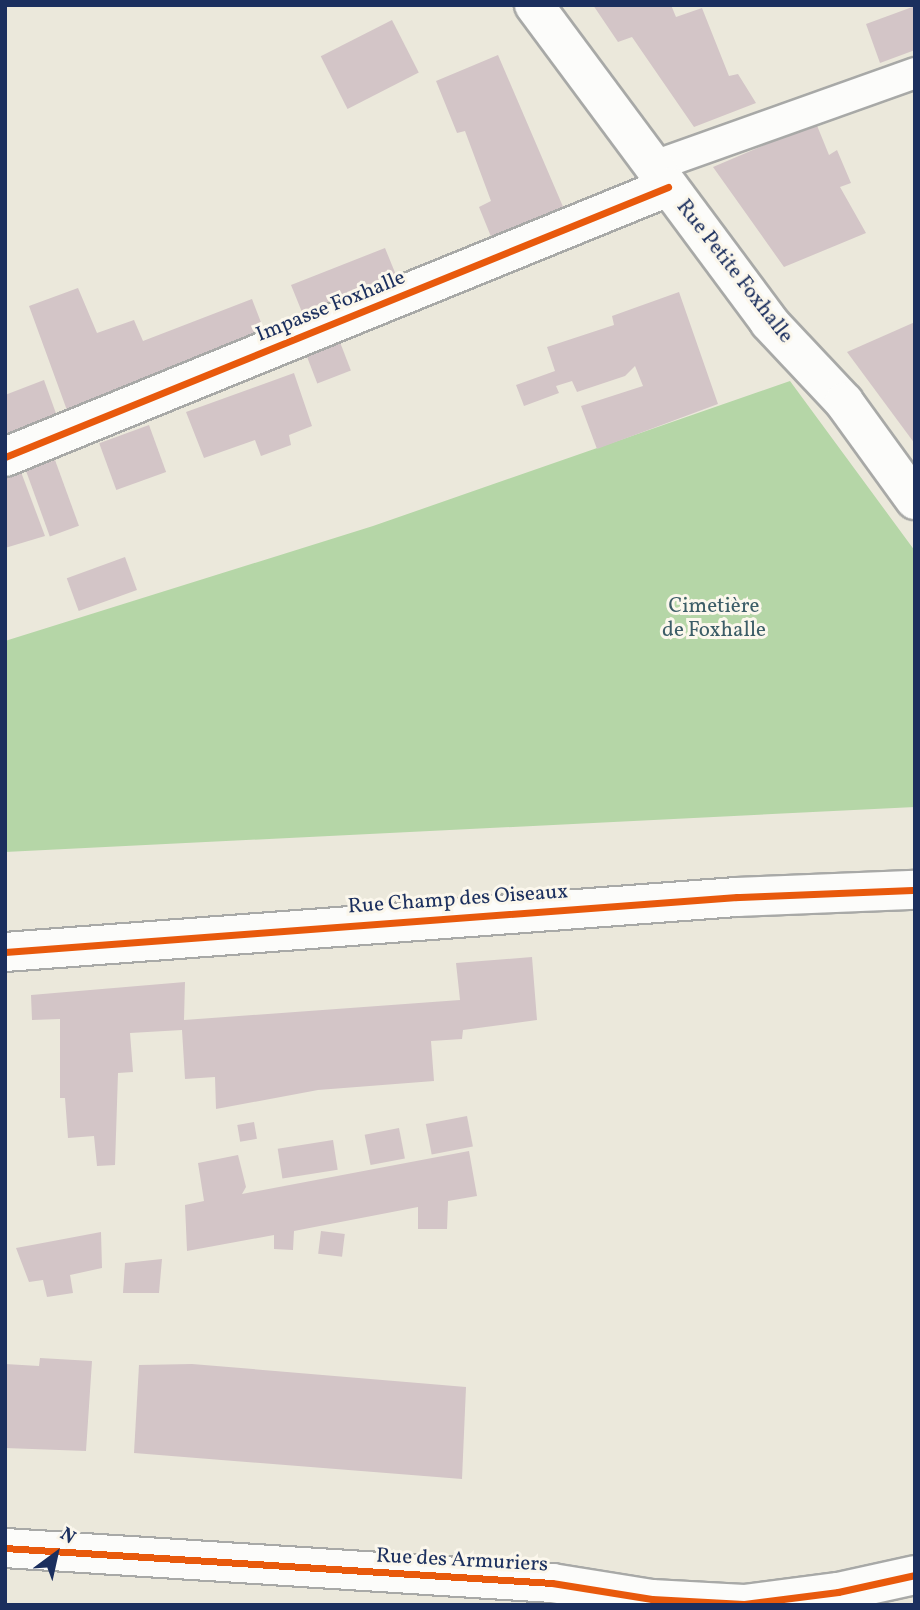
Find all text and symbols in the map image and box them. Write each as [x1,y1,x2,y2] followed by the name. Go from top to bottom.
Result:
[670,195,798,349] street label: Rue Petite Foxhalle
[253,266,409,348] street label: Impasse Foxhalle
[662,594,766,644] park label: Cimetière de Foxhalle
[347,880,569,920] street label: Rue Champ des Oiseaux
[21,1519,91,1589] north arrow
[55,1522,80,1551] text: N
[375,1544,549,1578] street label: Rue des Armuriers

